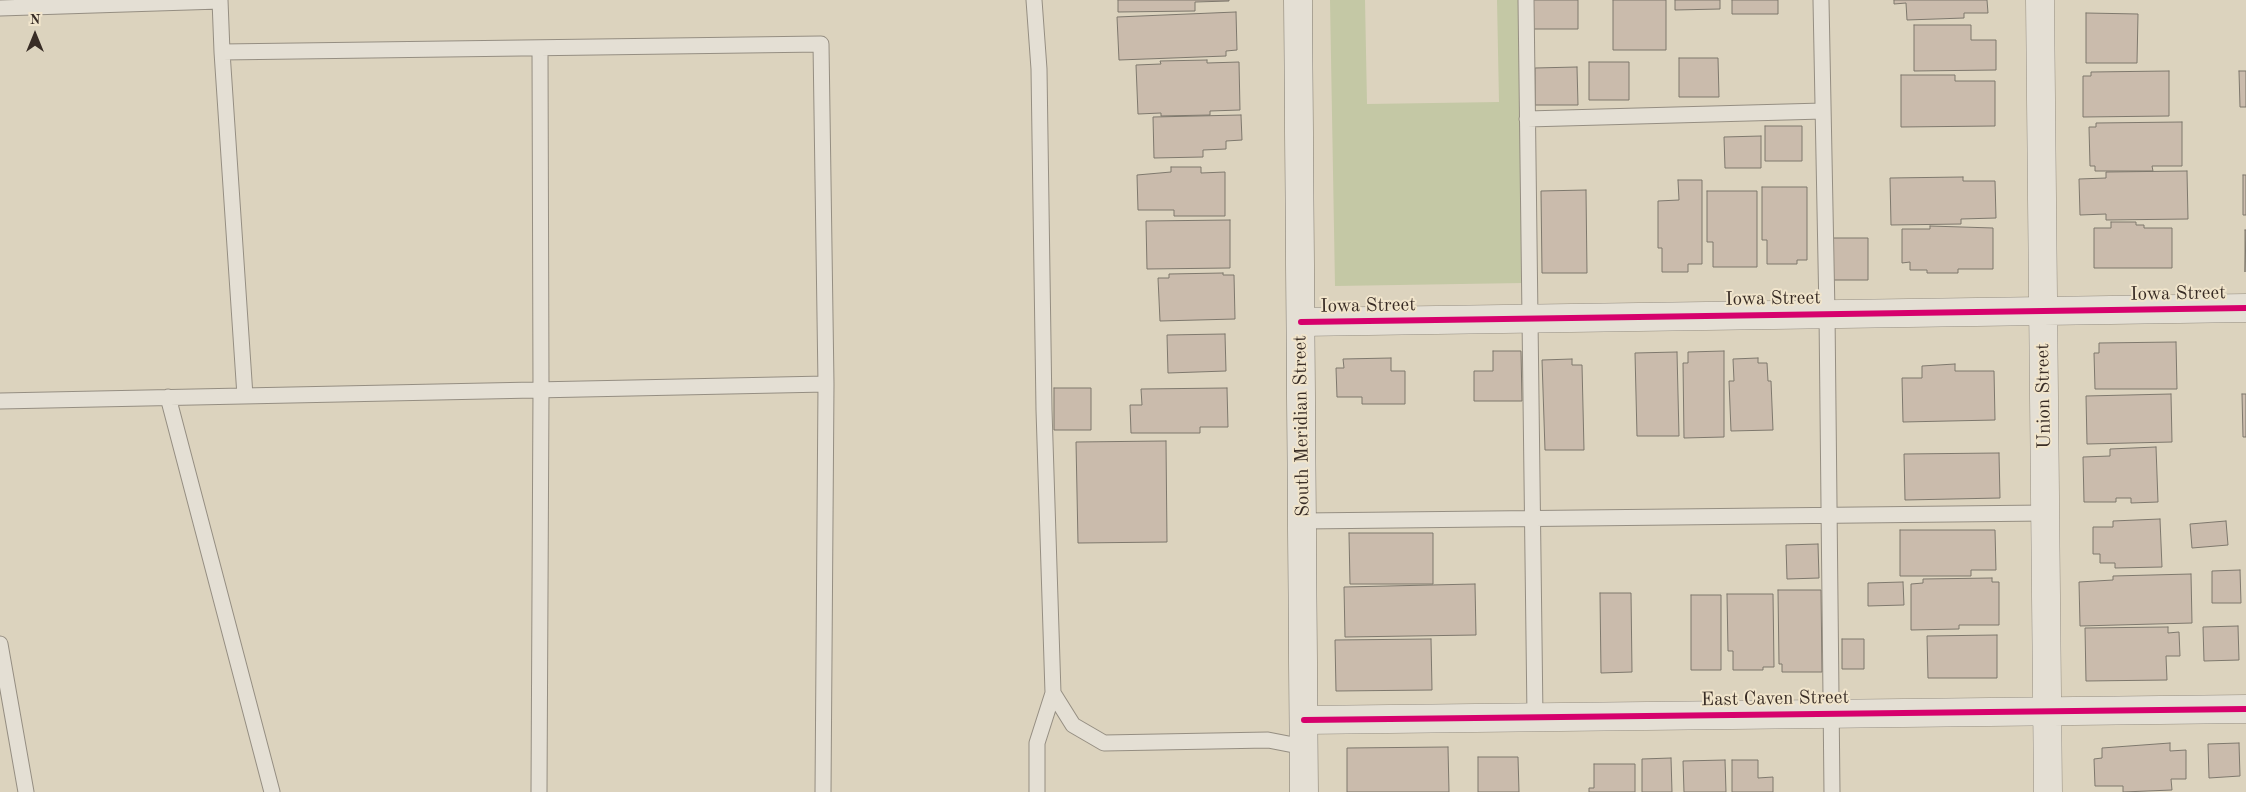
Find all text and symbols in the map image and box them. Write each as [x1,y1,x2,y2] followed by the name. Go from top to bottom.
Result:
[10,10,60,60] north arrow
[30,13,40,27] text: N
[2130,282,2226,306] street label: Iowa Street
[1725,287,1821,311] street label: Iowa Street
[1320,294,1416,318] street label: Iowa Street
[1289,335,1315,517] street label: South Meridian Street
[2032,343,2056,449] street label: Union Street
[1701,686,1849,712] street label: East Caven Street

